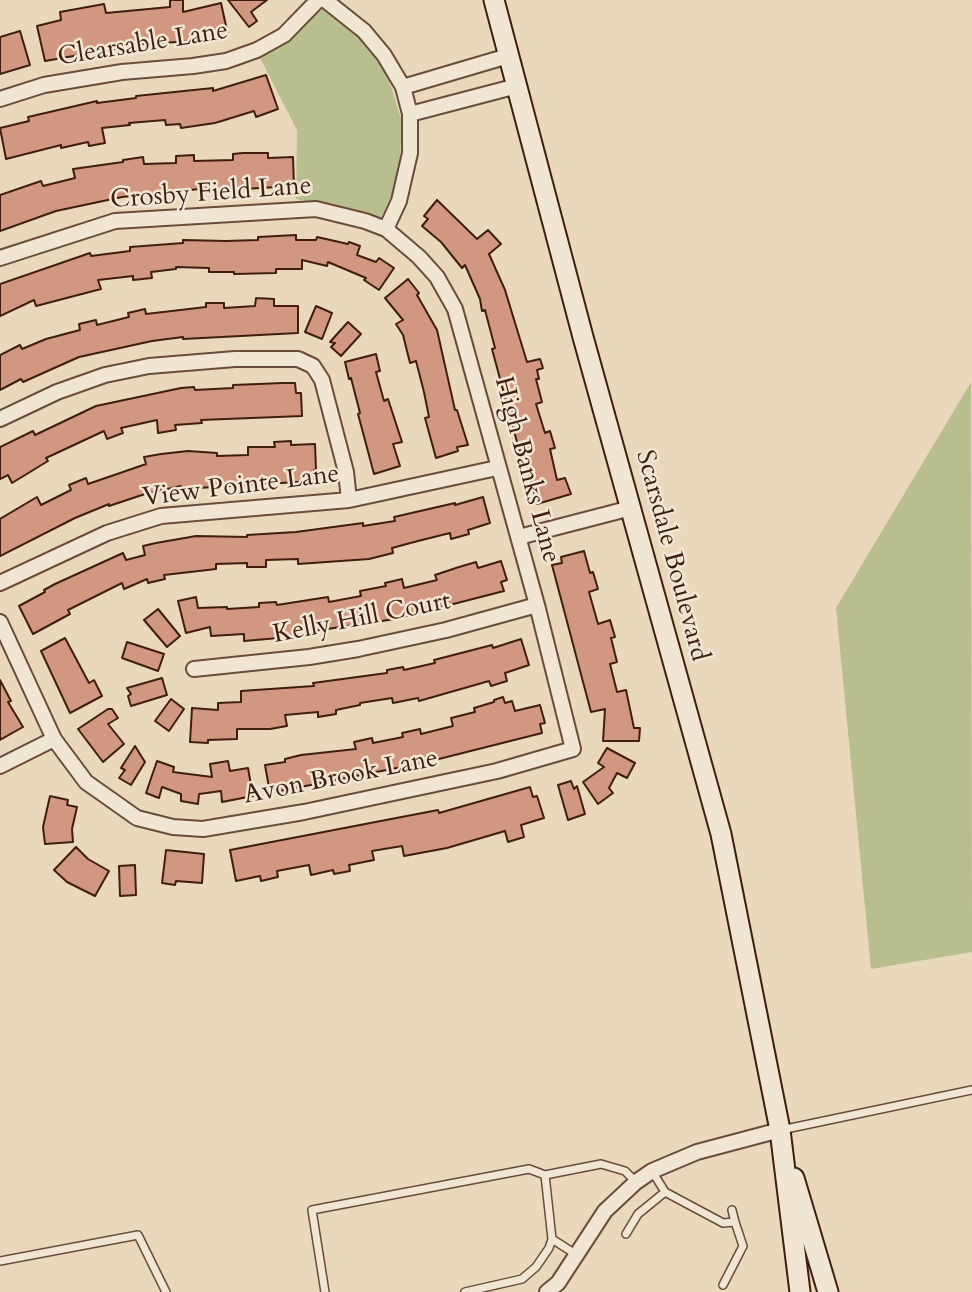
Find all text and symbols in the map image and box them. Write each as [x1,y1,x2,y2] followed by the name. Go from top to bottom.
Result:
[56,16,230,74] street label: Clearsable Lane
[109,171,313,217] street label: Crosby Field Lane
[486,373,566,567] street label: High Banks Lane
[628,447,714,665] street label: Scarsdale Boulevard
[141,459,341,515] street label: View Pointe Lane
[271,586,453,652] street label: Kelly Hill Court
[241,744,441,812] street label: Avon Brook Lane

